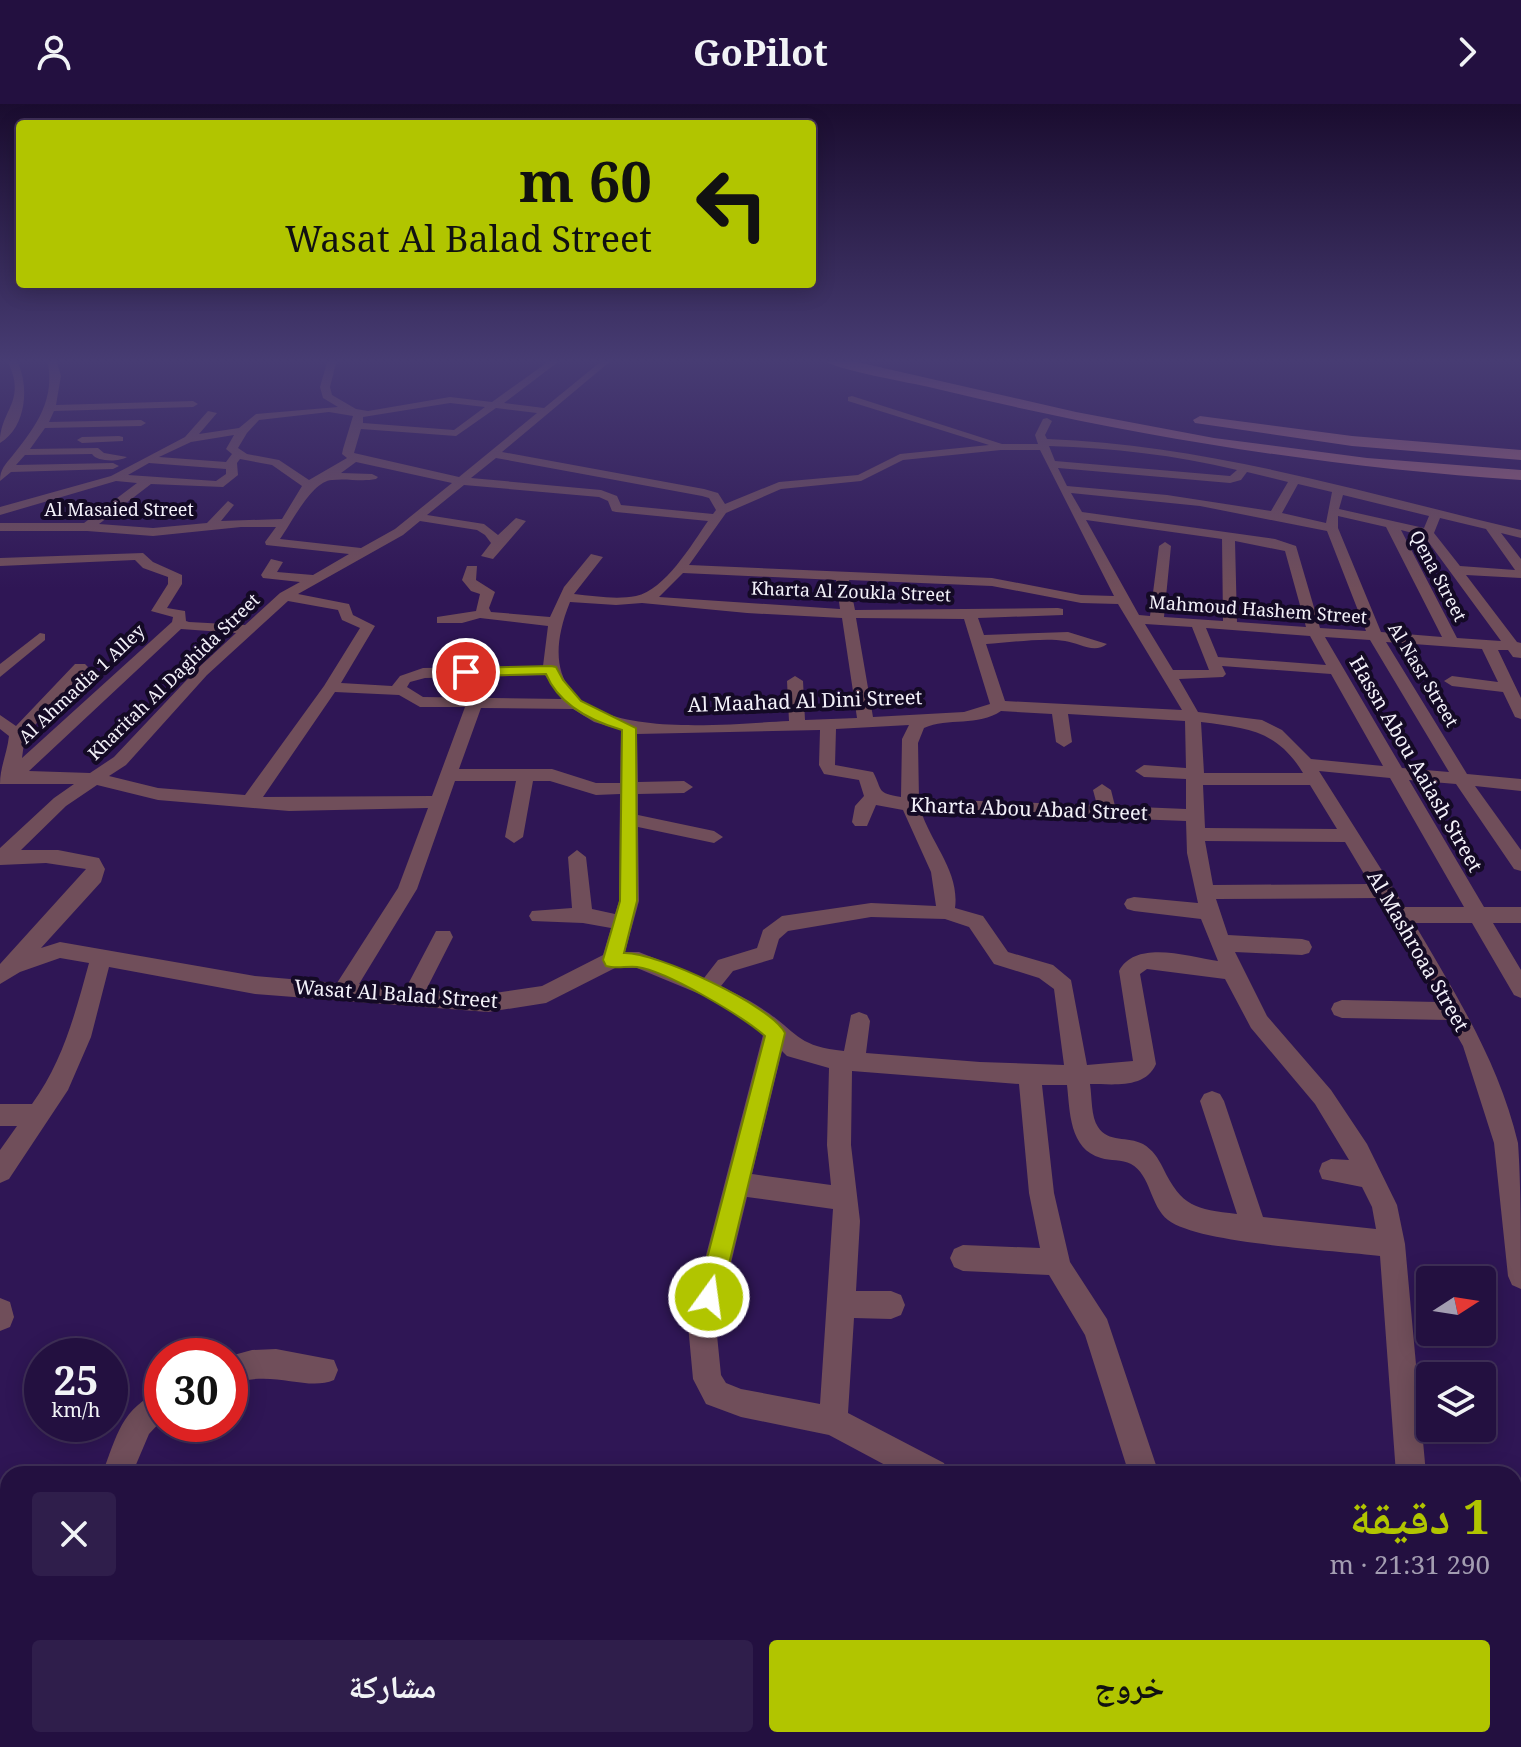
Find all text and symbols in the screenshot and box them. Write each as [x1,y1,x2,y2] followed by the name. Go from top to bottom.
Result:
[693,28,828,77] text: GoPilot
[32,30,76,74] icon: person
[1445,30,1489,74] icon: forward
[519,142,652,218] text: 60 m
[680,152,784,256] icon: left
[285,214,652,263] text: Wasat Al Balad Street
[44,497,194,521] street label: Al Masaied Street
[1405,526,1473,625] street label: Qena Street
[751,576,952,606] street label: Kharta Al Zoukla Street
[82,588,264,765] street label: Kharitah Al Daghida Street
[1148,589,1368,629] street label: Mahmoud Hashem Street
[13,618,150,748] street label: Al Ahmadia 1 Alley
[1383,618,1465,731] street label: Al Nasr Street
[432,638,500,706] pin
[444,650,488,694] icon: arrive
[1344,651,1489,877] street label: Hassn Abou Aaiash Street
[687,683,923,718] street label: Al Maahad Al Dini Street
[910,791,1148,826] street label: Kharta Abou Abad Street
[1361,865,1476,1036] street label: Al Mashroaa Street
[293,973,499,1014] street label: Wasat Al Balad Street
[667,1255,751,1339] position arrow
[1416,1266,1496,1346] north arrow
[1416,1266,1496,1442] map controls
[144,1338,248,1442] speed limit sign: 30
[53,1352,99,1407] text: 25
[1416,1362,1496,1442] button: layers
[51,1396,101,1423] text: km/h
[1350,1483,1490,1548] text: 1 دقيقة
[32,1492,116,1576] button: close
[1329,1546,1490,1582] text: 290 m · 21:31
[32,1640,753,1732] button: مشاركة
[769,1640,1490,1732] button: خروج

